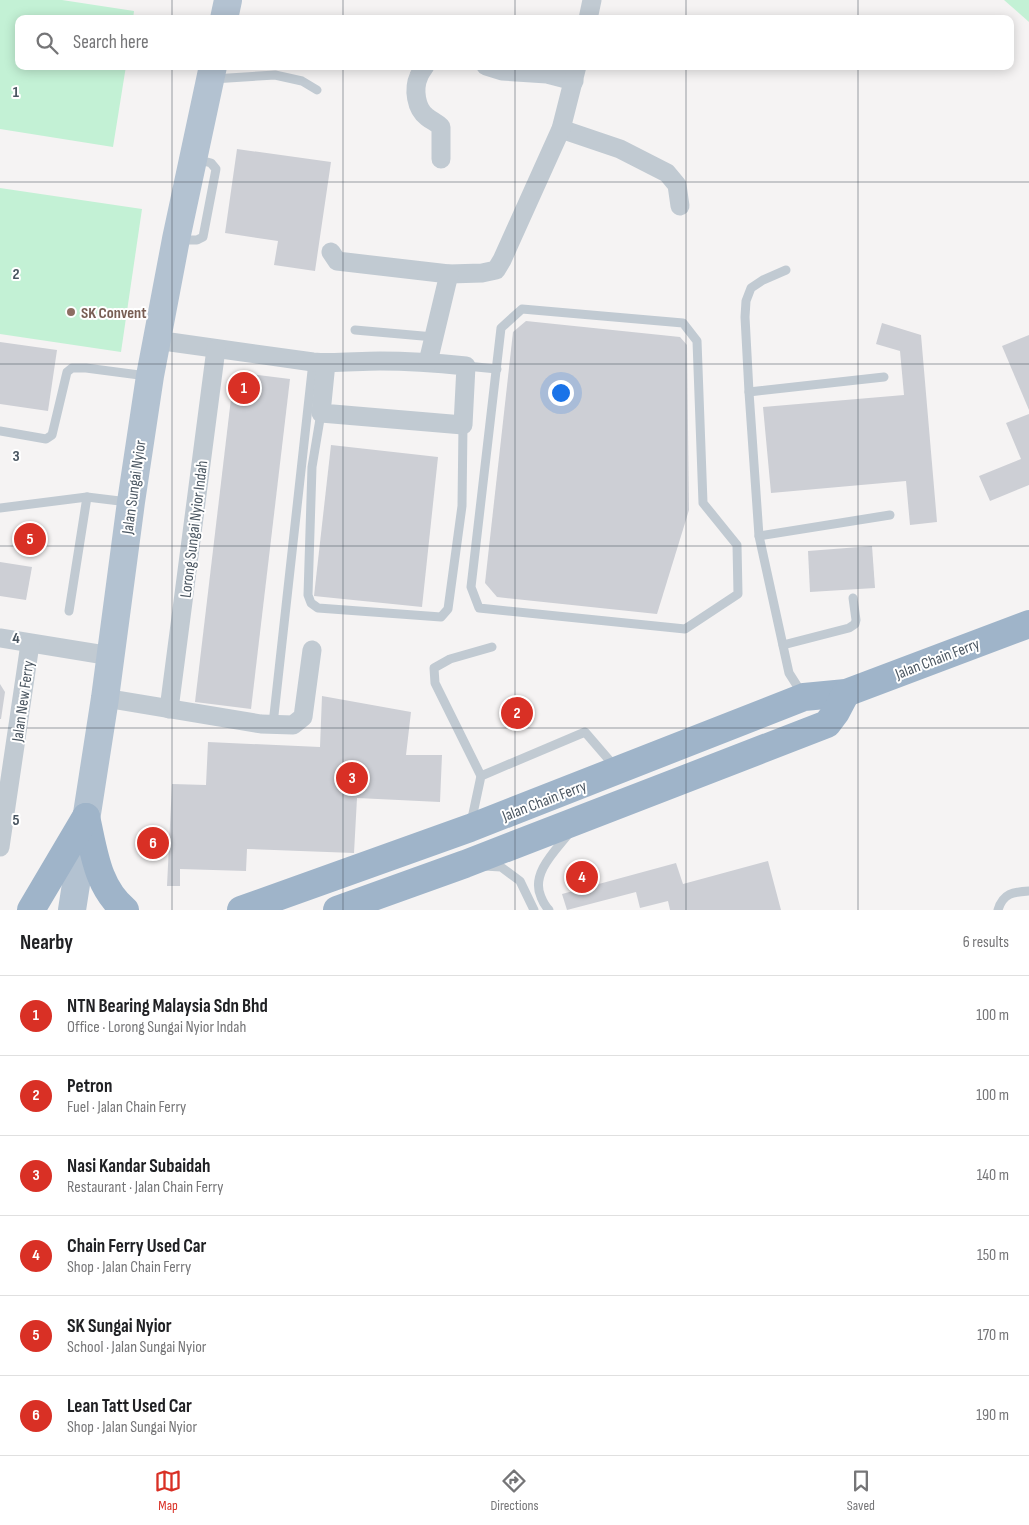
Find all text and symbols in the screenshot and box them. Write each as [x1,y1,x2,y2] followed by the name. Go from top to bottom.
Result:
[15,15,1014,70] search box
[33,29,61,57] icon: search
[73,31,149,54] text: Search here
[13,83,20,102] text: 1
[12,265,20,284] text: 2
[81,304,147,323] place label: SK Convent
[65,306,77,318] marker: SK Convent
[228,369,260,407] pin: 1
[548,380,574,406] your location
[118,439,151,536] street label: Jalan Sungai Nyior
[12,447,20,466] text: 3
[177,459,212,599] street label: Lorong Sungai Nyior Indah
[14,520,46,558] pin: 5
[12,629,20,648] text: 4
[892,635,982,685] street label: Jalan Chain Ferry
[8,659,39,744] street label: Jalan New Ferry
[501,694,533,732] pin: 2
[336,759,368,797] pin: 3
[499,777,589,827] street label: Jalan Chain Ferry
[12,811,20,830] text: 5
[137,824,169,862] pin: 6
[566,858,598,896] pin: 4
[20,930,73,955] text: Nearby
[963,933,1009,952] text: 6 results
[67,995,268,1018] text: NTN Bearing Malaysia Sdn Bhd
[33,1006,39,1025] text: 1
[976,1006,1009,1025] text: 100 m
[67,1018,246,1037] text: Office · Lorong Sungai Nyior Indah
[67,1075,112,1098] text: Petron
[32,1086,40,1105] text: 2
[976,1086,1009,1105] text: 100 m
[67,1098,186,1117] text: Fuel · Jalan Chain Ferry
[67,1155,211,1178] text: Nasi Kandar Subaidah
[32,1166,40,1185] text: 3
[977,1166,1009,1185] text: 140 m
[67,1178,224,1197] text: Restaurant · Jalan Chain Ferry
[67,1235,206,1258] text: Chain Ferry Used Car
[32,1246,40,1265] text: 4
[977,1246,1009,1265] text: 150 m
[67,1258,191,1277] text: Shop · Jalan Chain Ferry
[67,1315,172,1338] text: SK Sungai Nyior
[32,1326,40,1345] text: 5
[977,1326,1009,1345] text: 170 m
[67,1338,206,1357] text: School · Jalan Sungai Nyior
[67,1395,192,1418] text: Lean Tatt Used Car
[32,1406,40,1425] text: 6
[976,1406,1009,1425] text: 190 m
[67,1418,197,1437] text: Shop · Jalan Sungai Nyior
[154,1467,182,1514] tab: Map
[490,1467,539,1514] tab: Directions
[847,1467,875,1514] tab: Saved

